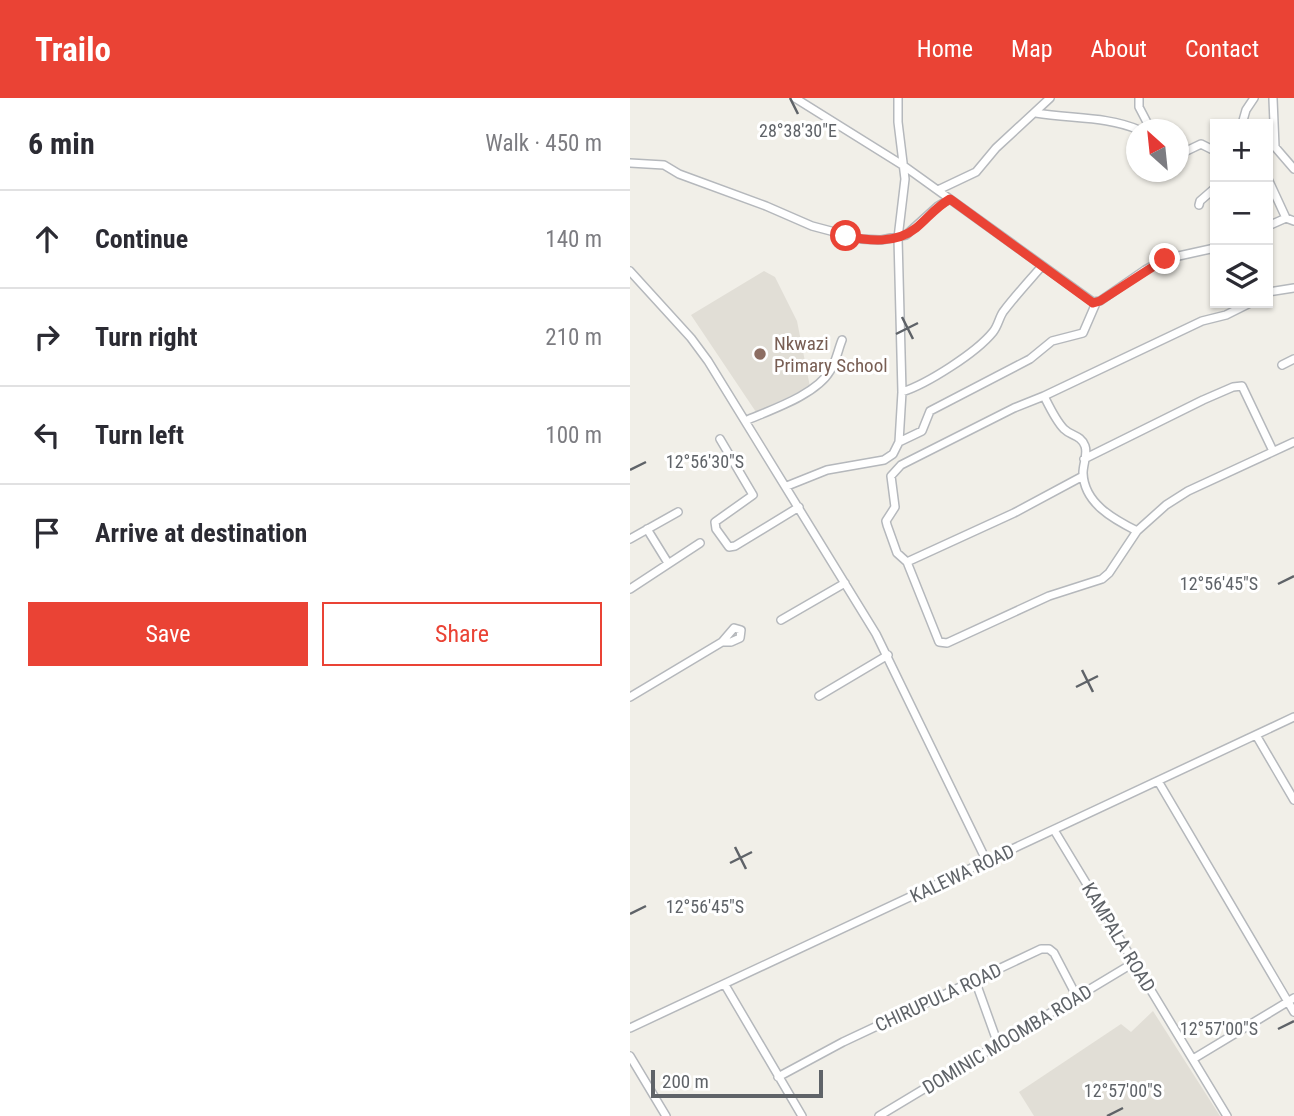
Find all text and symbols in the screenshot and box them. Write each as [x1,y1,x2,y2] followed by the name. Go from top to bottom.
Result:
[35,30,111,69] text: Trailo
[917,35,973,63] text: Home
[1011,35,1053,63] text: Map
[1091,35,1147,63] text: About
[1185,35,1259,63] text: Contact
[1126,119,1189,182] north arrow
[1210,119,1273,308] map controls
[1210,119,1273,182] button: +
[759,120,837,141] text: 28°38'30"E
[28,126,95,161] text: 6 min
[485,130,602,157] text: Walk · 450 m
[1210,182,1273,245] button: −
[28,220,66,258] icon: ahead
[830,220,861,251] route start
[95,224,188,254] text: Continue
[545,226,602,253] text: 140 m
[1149,243,1180,274] route end
[1210,245,1273,308] button: layers
[28,318,66,356] icon: right
[95,322,197,352] text: Turn right
[545,324,602,351] text: 210 m
[774,332,888,377] place label: Nkwazi Primary School
[752,346,768,362] marker: Nkwazi Primary School
[28,416,66,454] icon: left
[95,420,184,450] text: Turn left
[545,422,602,449] text: 100 m
[666,451,744,472] text: 12°56'30"S
[28,514,66,552] icon: arrive
[95,518,307,548] text: Arrive at destination
[1180,573,1258,594] text: 12°56'45"S
[28,602,308,666] button: Save
[322,602,602,666] button: Share
[906,839,1018,908] street label: KALEWA ROAD
[1077,878,1160,996] street label: KAMPALA ROAD
[666,896,744,917] text: 12°56'45"S
[871,958,1005,1037] street label: CHIRUPULA ROAD
[918,980,1096,1099] street label: DOMINIC MOOMBA ROAD
[1180,1018,1258,1039] text: 12°57'00"S
[651,1067,822,1099] scale bar
[662,1070,709,1093] text: 200 m
[1084,1080,1162,1101] text: 12°57'00"S

